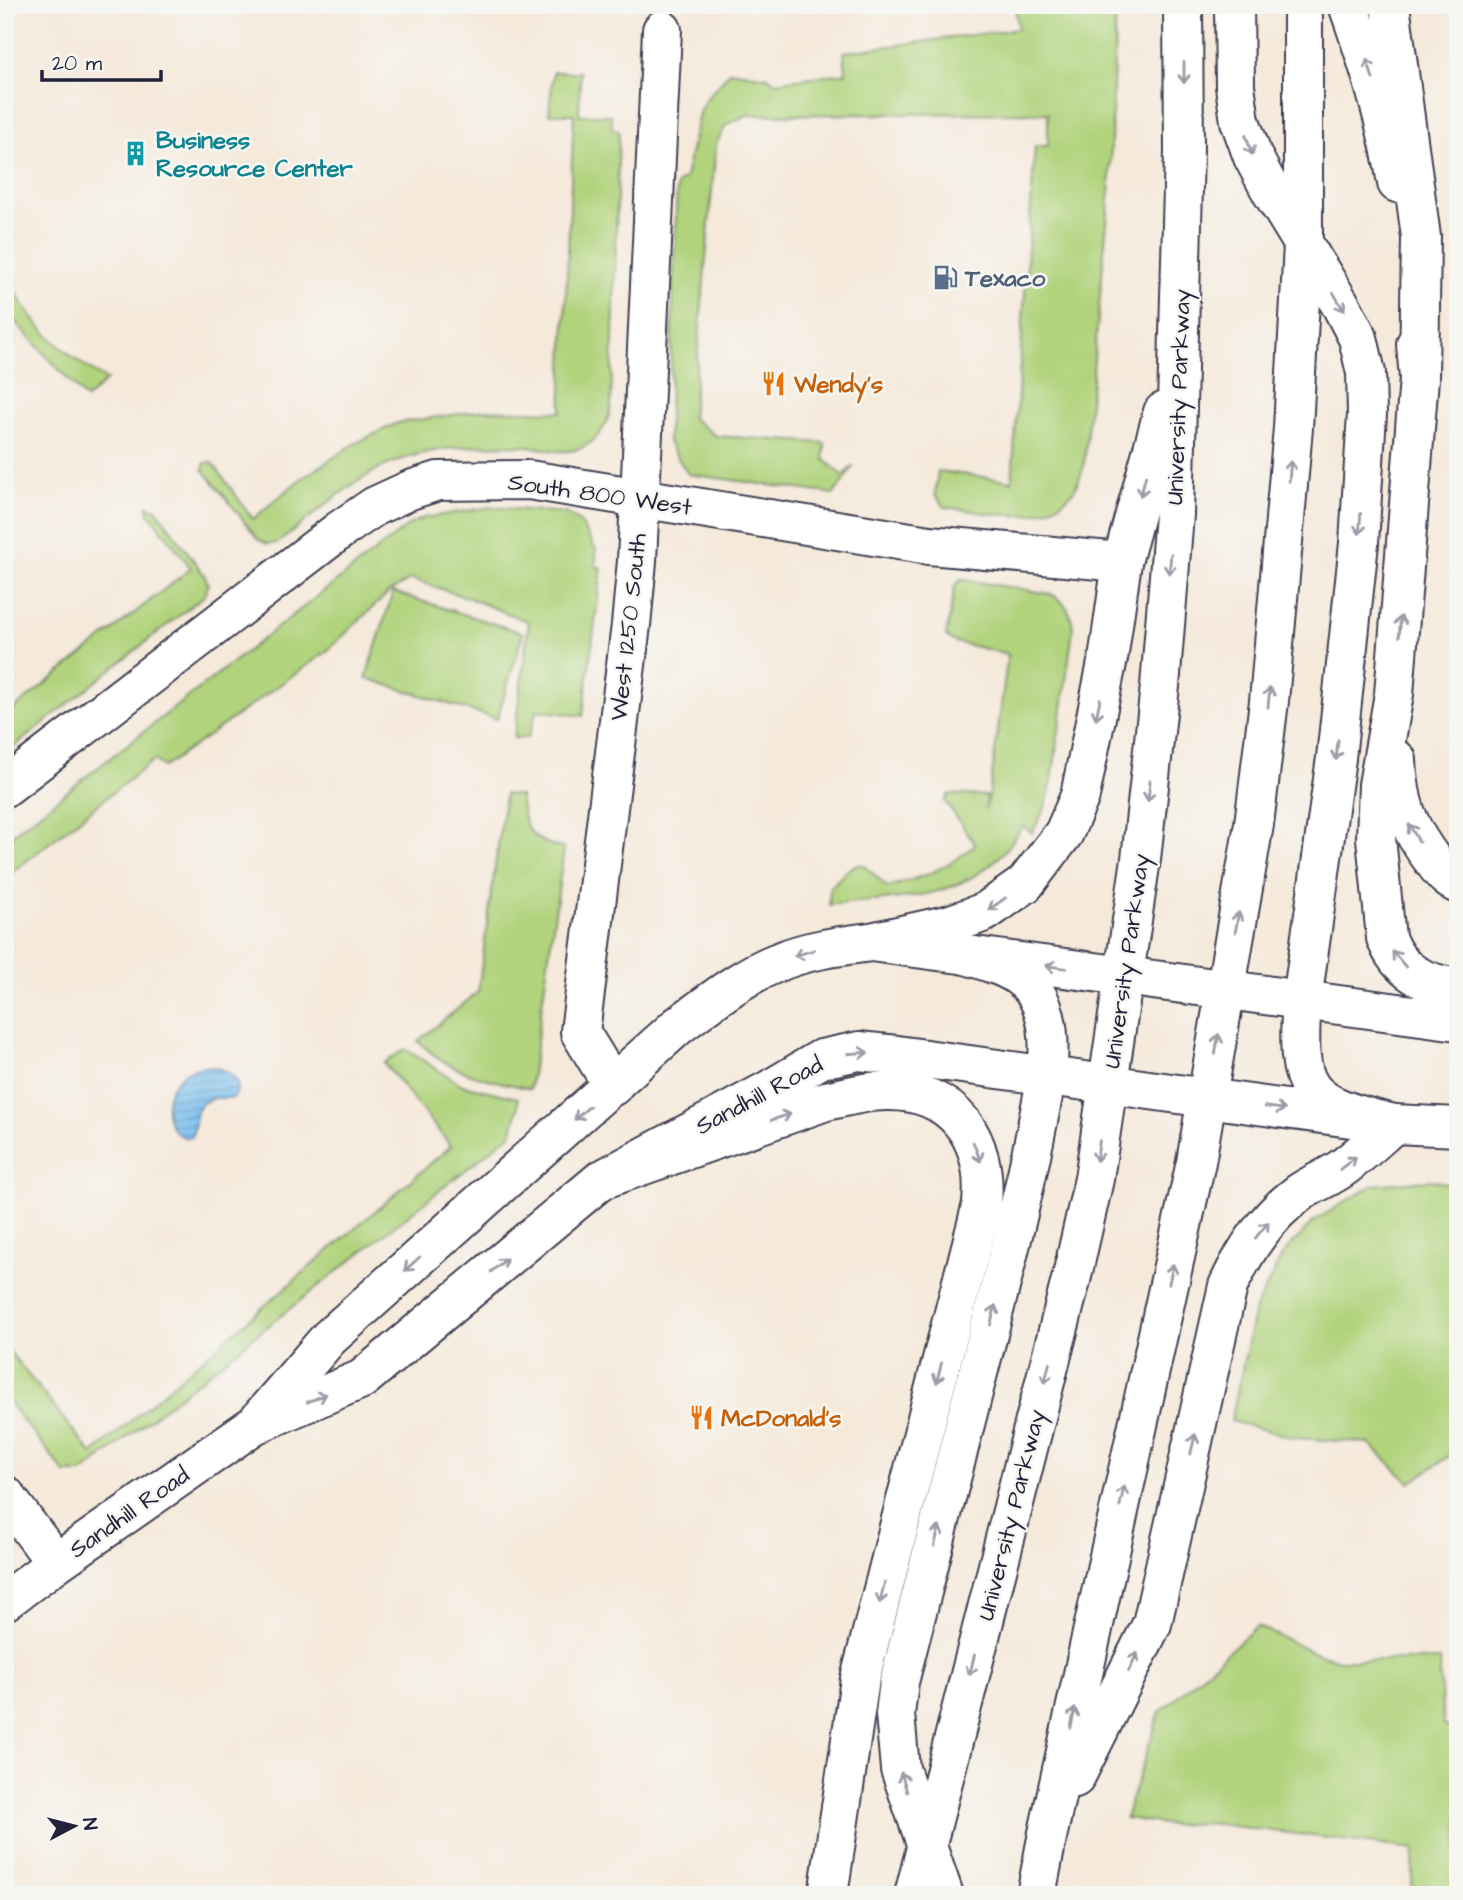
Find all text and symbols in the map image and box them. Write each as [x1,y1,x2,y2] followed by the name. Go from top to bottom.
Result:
[42,38,161,82] scale bar
[52,49,103,78] text: 20 m
[1362,58,1375,80] one-way arrow
[1177,62,1191,85] one-way arrow
[156,124,354,186] place label: Business Resource Center
[1244,134,1256,156] one-way arrow
[122,140,150,168] building icon: Business Resource Center
[964,262,1046,296] place label: Texaco
[931,264,959,292] fuel station icon: Texaco
[1158,288,1201,506] street label: University Parkway
[1332,292,1346,312] one-way arrow
[793,368,883,404] place label: Wendy's
[760,370,788,398] restaurant icon: Wendy's
[1284,460,1297,482] one-way arrow
[506,465,694,525] street label: South 800 West
[1135,475,1148,497] one-way arrow
[1353,512,1366,535] one-way arrow
[602,532,656,722] street label: West 1250 South
[1163,552,1176,575] one-way arrow
[1394,615,1407,638] one-way arrow
[1263,686,1276,709] one-way arrow
[1090,697,1104,720] one-way arrow
[1330,738,1343,761] one-way arrow
[1142,779,1155,801] one-way arrow
[1407,824,1421,844] one-way arrow
[1095,852,1160,1071] street label: University Parkway
[988,896,1007,911] one-way arrow
[1231,911,1244,934] one-way arrow
[794,948,816,961] one-way arrow
[1391,950,1407,968] one-way arrow
[1045,960,1068,973] one-way arrow
[1211,1033,1224,1056] one-way arrow
[846,1046,869,1059] one-way arrow
[690,1048,829,1144] street label: Sandhill Road
[1263,1101,1286,1114] one-way arrow
[573,1105,591,1121] one-way arrow
[770,1110,792,1122] one-way arrow
[1091,1139,1104,1162] one-way arrow
[972,1141,984,1162] one-way arrow
[1338,1155,1357,1170] one-way arrow
[1254,1221,1270,1239] one-way arrow
[403,1256,421,1272] one-way arrow
[489,1257,507,1273] one-way arrow
[1165,1263,1179,1286] one-way arrow
[987,1304,1000,1327] one-way arrow
[932,1361,945,1384] one-way arrow
[1040,1361,1053,1384] one-way arrow
[305,1391,327,1404] one-way arrow
[721,1402,841,1436] place label: McDonald's
[687,1404,715,1432] restaurant icon: McDonald's
[969,1406,1056,1625] street label: University Parkway
[1186,1433,1200,1456] one-way arrow
[63,1459,197,1567] street label: Sandhill Road
[1116,1485,1130,1508] one-way arrow
[931,1525,944,1547] one-way arrow
[875,1582,888,1604] one-way arrow
[1126,1652,1140,1673] one-way arrow
[965,1653,978,1675] one-way arrow
[1067,1707,1080,1730] one-way arrow
[896,1771,909,1793] one-way arrow
[38,1792,108,1862] north arrow
[75,1817,104,1832] text: N

